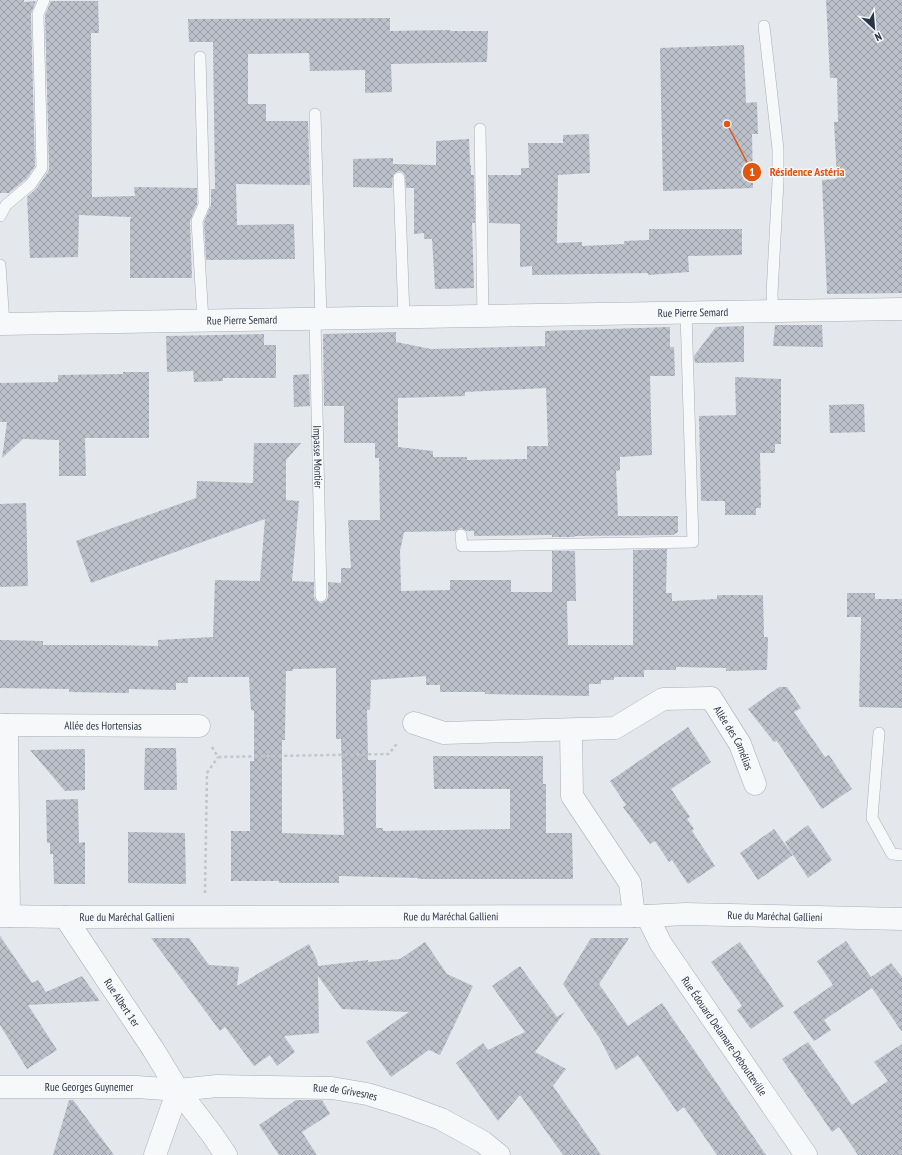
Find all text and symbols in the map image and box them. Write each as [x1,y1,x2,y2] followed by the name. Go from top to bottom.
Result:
[854,8,894,48] north arrow
[873,29,884,45] text: N
[742,160,853,184] callout: Résidence Astéria
[749,164,755,179] text: 1
[770,164,844,179] text: Résidence Astéria
[658,305,728,320] street label: Rue Pierre Semard
[207,312,278,328] street label: Rue Pierre Semard
[310,425,326,489] street label: Impasse Montier
[711,703,756,772] street label: Allée des Camélias
[64,718,142,733] street label: Allée des Hortensias
[727,908,823,924] street label: Rue du Maréchal Gallieni
[403,909,499,923] street label: Rue du Maréchal Gallieni
[79,910,175,924] street label: Rue du Maréchal Gallieni
[678,974,770,1099] street label: Rue Édouard Delamare-Deboutteville
[101,976,143,1029] street label: Rue Albert 1er
[45,1080,133,1094] street label: Rue Georges Guynemer
[313,1081,380,1104] street label: Rue de Grivesnes

